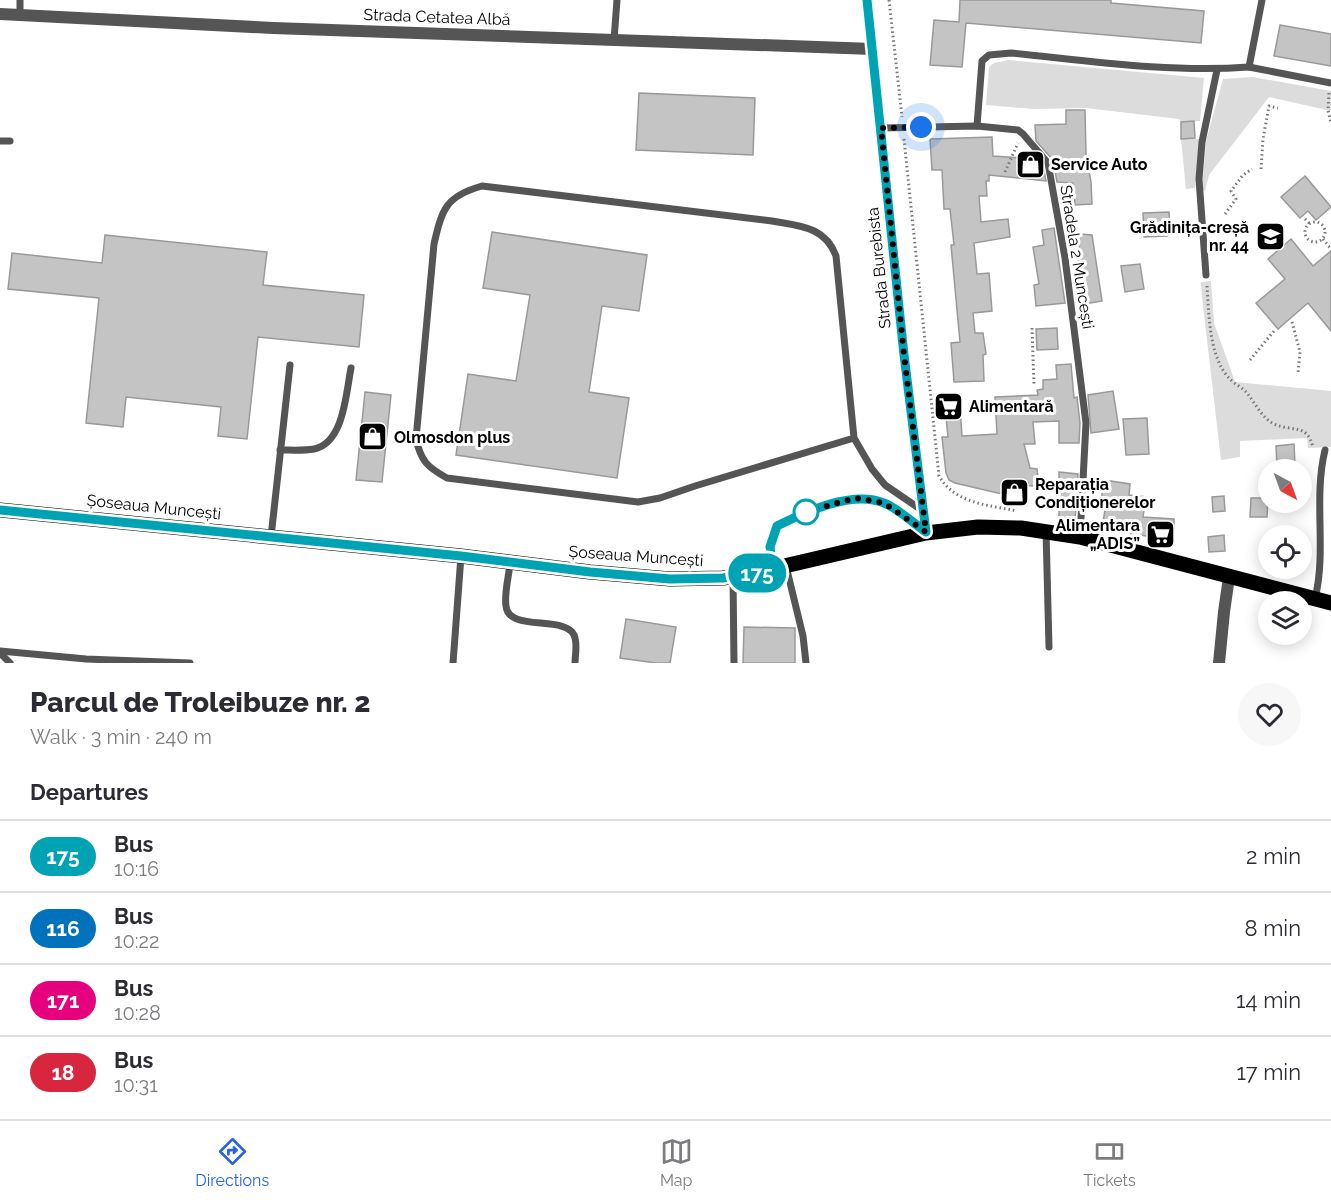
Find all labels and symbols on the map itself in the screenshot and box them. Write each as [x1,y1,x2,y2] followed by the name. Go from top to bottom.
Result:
[363,5,511,29] street label: Strada Cetatea Albă
[906,112,936,142] your location
[1014,148,1046,180] shop icon: Service Auto
[1051,155,1148,174] place label: Service Auto
[1056,184,1098,330] street label: Stradela 2 Muncești
[863,206,895,330] street label: Strada Burebista
[1130,218,1249,255] place label: Grădinița-creșă nr. 44
[1254,220,1286,252] school or university icon: Grădinița-creșă nr. 44
[932,390,964,422] supermarket icon: Alimentară
[969,397,1054,416] place label: Alimentară
[357,421,389,453] shop icon: Olmosdon plus
[394,428,510,447] place label: Olmosdon plus
[1258,459,1312,513] north arrow
[1035,475,1156,512] place label: Reparația Condiționerelor
[998,477,1030,509] shop icon: Reparația Condiționerelor
[86,491,222,523] street label: Șoseaua Muncești
[793,499,819,525] unlabelled marker
[1055,516,1140,553] place label: Alimentara „ADIS”
[1145,518,1177,550] supermarket icon: Alimentara „ADIS”
[568,542,704,570] street label: Șoseaua Muncești
[722,554,792,592] line badge: 175

